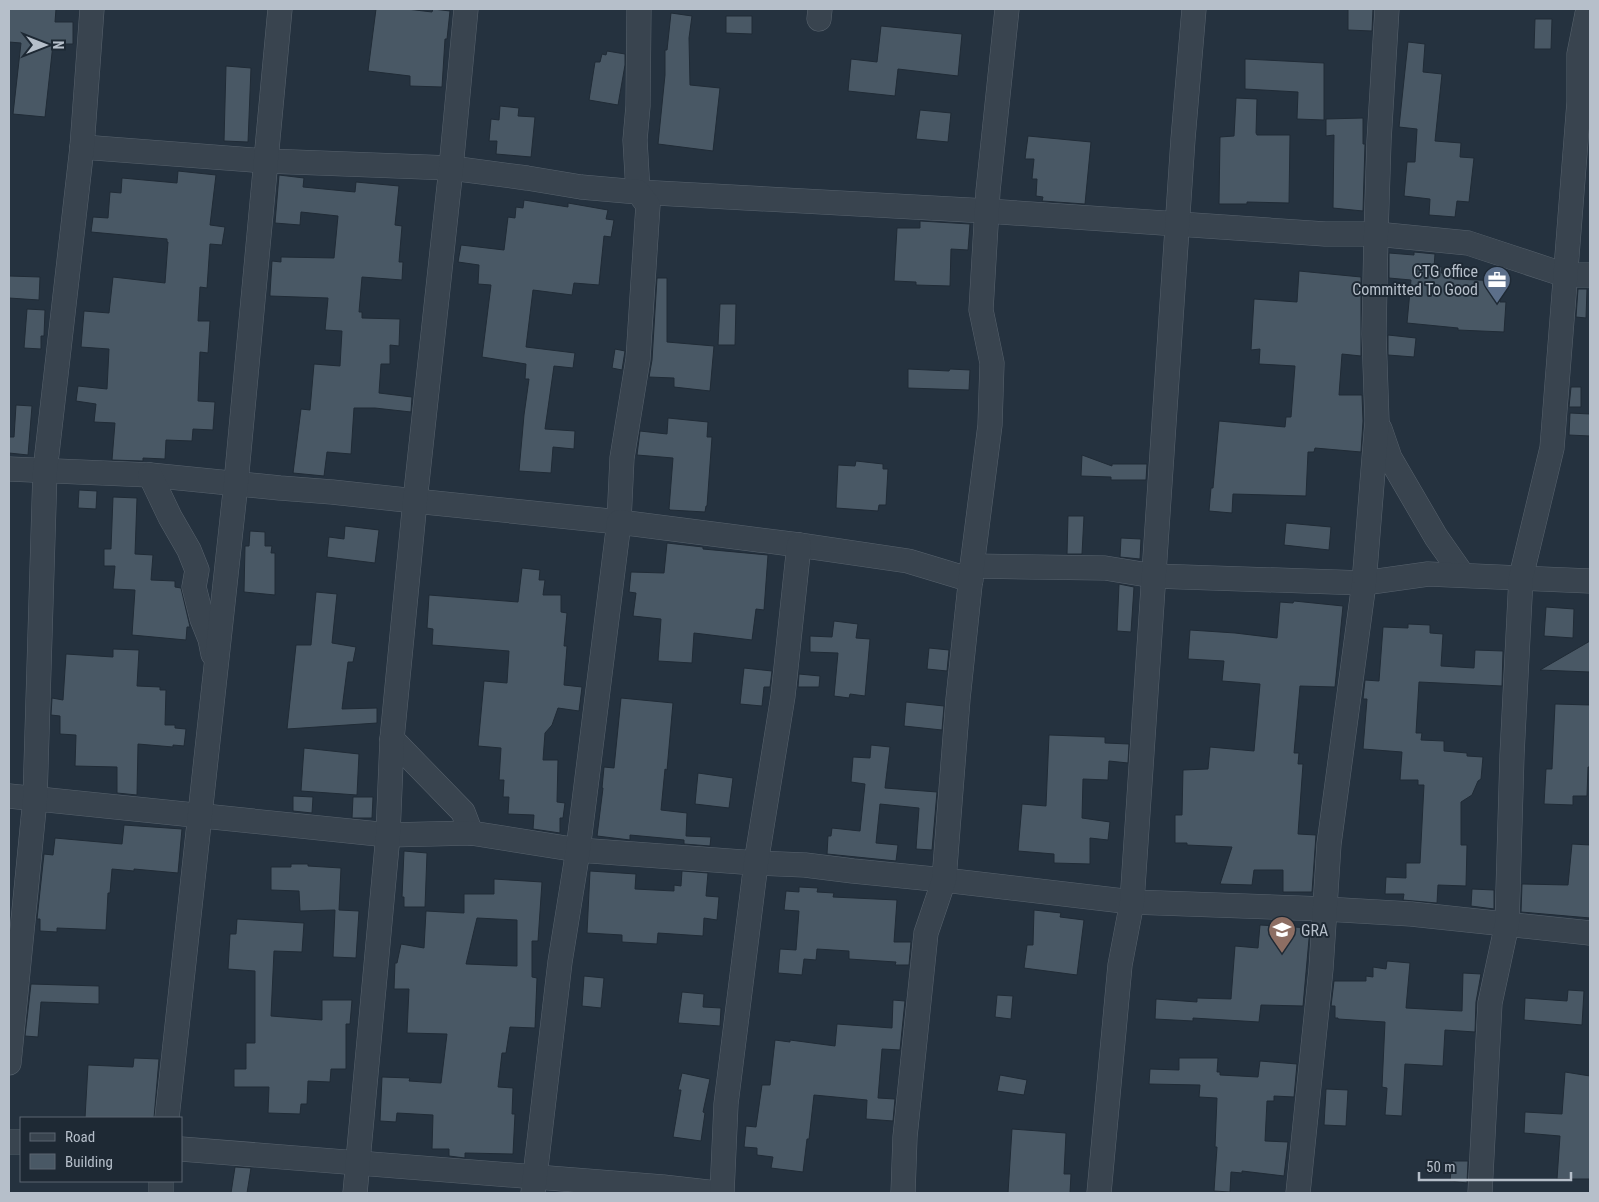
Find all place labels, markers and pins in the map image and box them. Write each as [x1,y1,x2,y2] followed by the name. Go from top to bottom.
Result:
[1352,262,1478,299] place label: CTG office Committed To Good
[1482,265,1512,304] office icon: CTG office Committed To Good
[1267,915,1297,954] school or university icon: GRA
[1301,921,1328,940] place label: GRA

